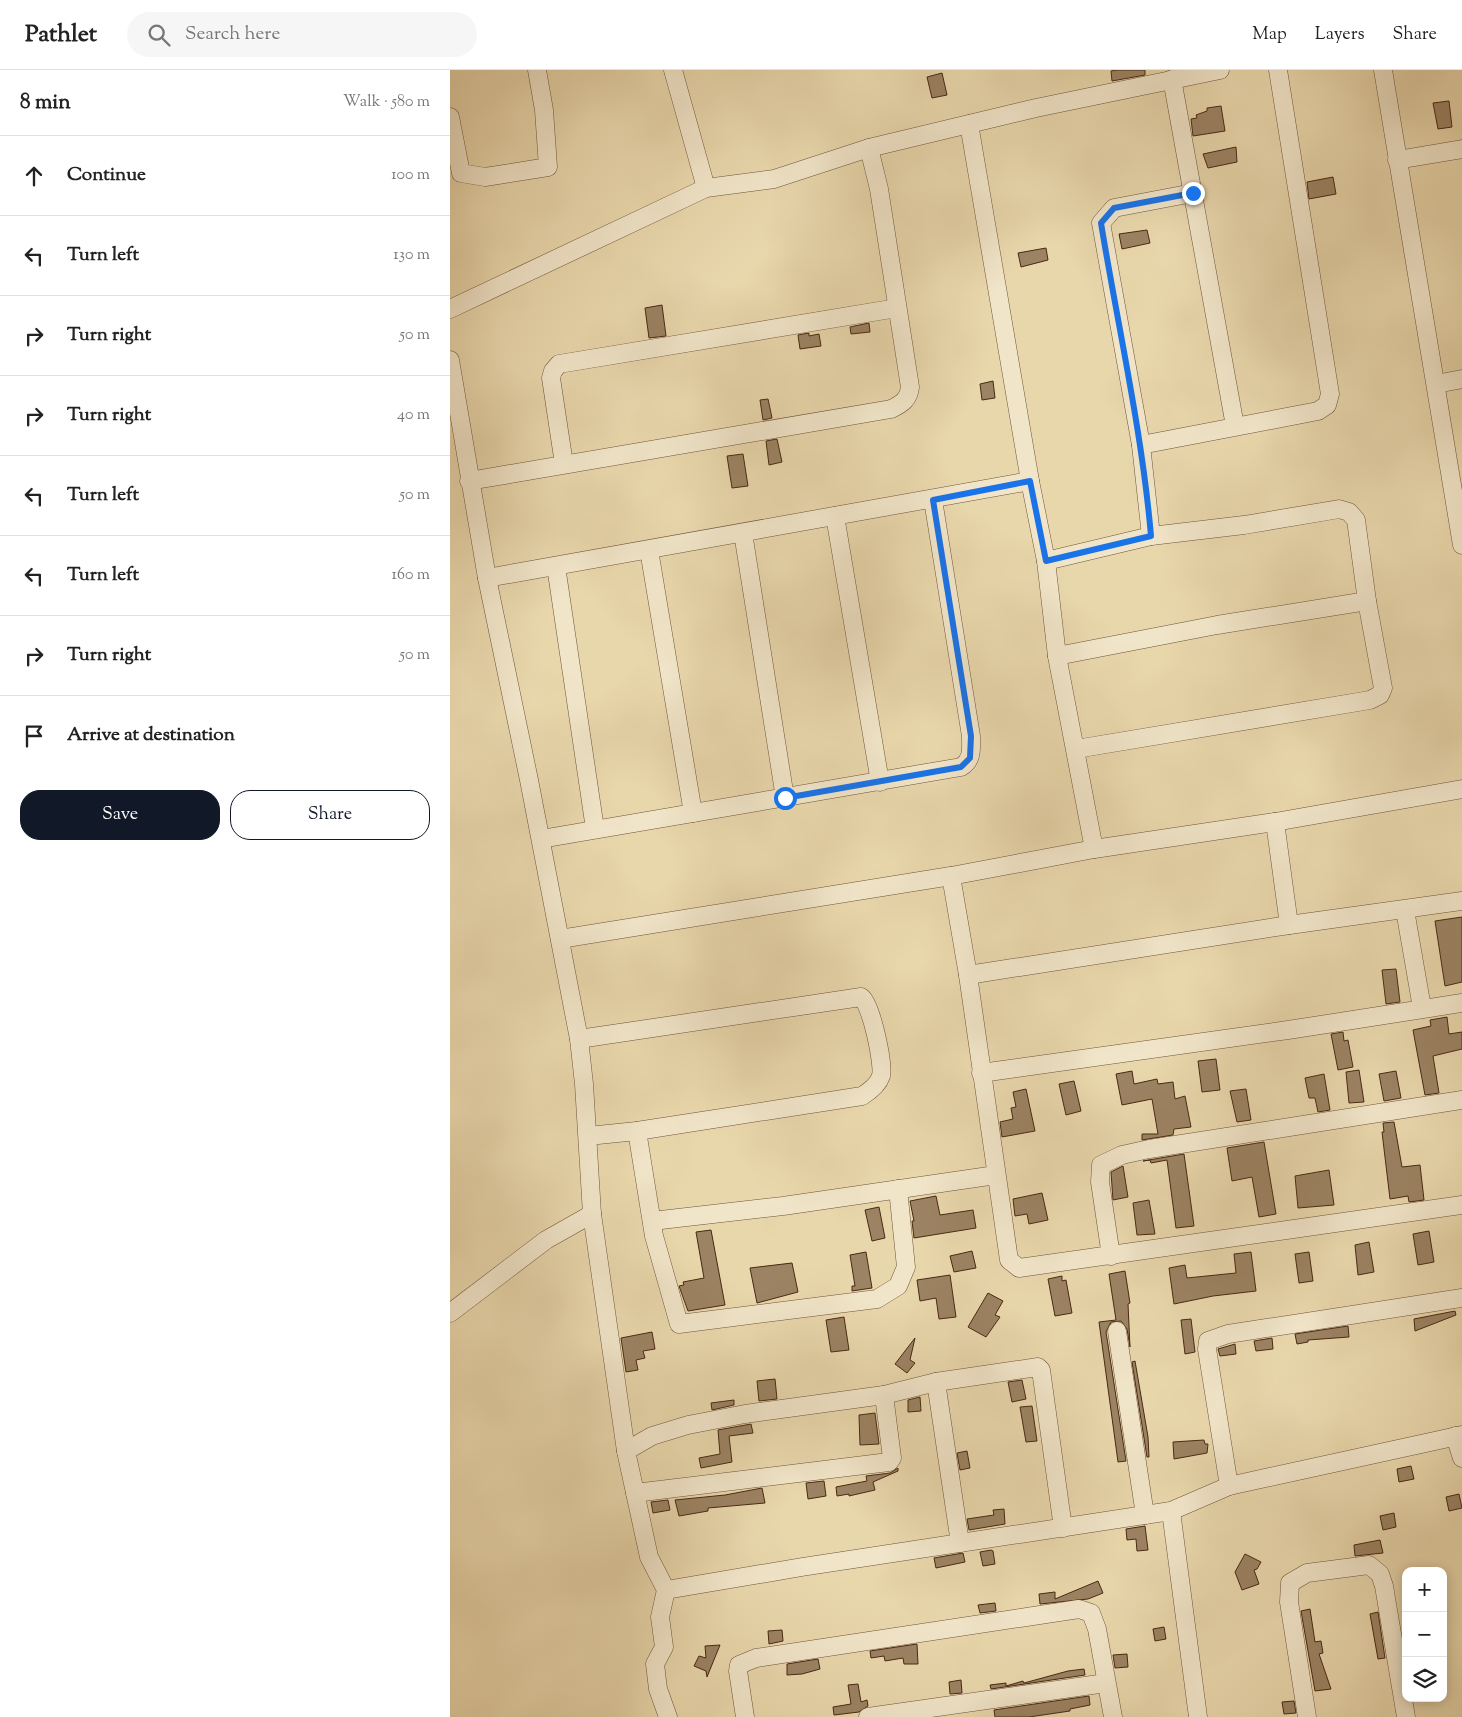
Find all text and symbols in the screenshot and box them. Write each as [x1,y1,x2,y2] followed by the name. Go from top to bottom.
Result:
[127,12,477,57] search box
[25,18,97,52] text: Pathlet
[145,21,173,49] icon: search
[185,21,280,48] text: Search here
[1252,22,1287,48] text: Map
[1315,22,1365,48] text: Layers
[1393,22,1437,48] text: Share
[20,88,71,118] text: 8 min
[343,91,430,114] text: Walk · 580 m
[20,162,48,190] icon: ahead
[67,162,146,189] text: Continue
[391,164,430,187] text: 100 m
[1182,182,1205,205] route end
[20,242,48,270] icon: left
[67,242,139,269] text: Turn left
[393,244,430,267] text: 130 m
[20,322,48,350] icon: right
[67,322,151,349] text: Turn right
[399,324,430,347] text: 50 m
[20,402,48,430] icon: right
[67,402,151,429] text: Turn right
[397,404,430,427] text: 40 m
[20,482,48,510] icon: left
[67,482,139,509] text: Turn left
[399,484,430,507] text: 50 m
[20,562,48,590] icon: left
[67,562,139,589] text: Turn left
[392,564,430,587] text: 160 m
[20,642,48,670] icon: right
[67,642,151,669] text: Turn right
[399,644,430,667] text: 50 m
[20,722,48,750] icon: arrive
[67,722,235,749] text: Arrive at destination
[774,787,797,810] route start
[20,790,220,840] button: Save
[230,790,430,840] button: Share
[1402,1567,1447,1702] map controls
[1402,1567,1447,1612] button: +
[1402,1612,1447,1657] button: −
[1402,1657,1447,1702] button: layers

